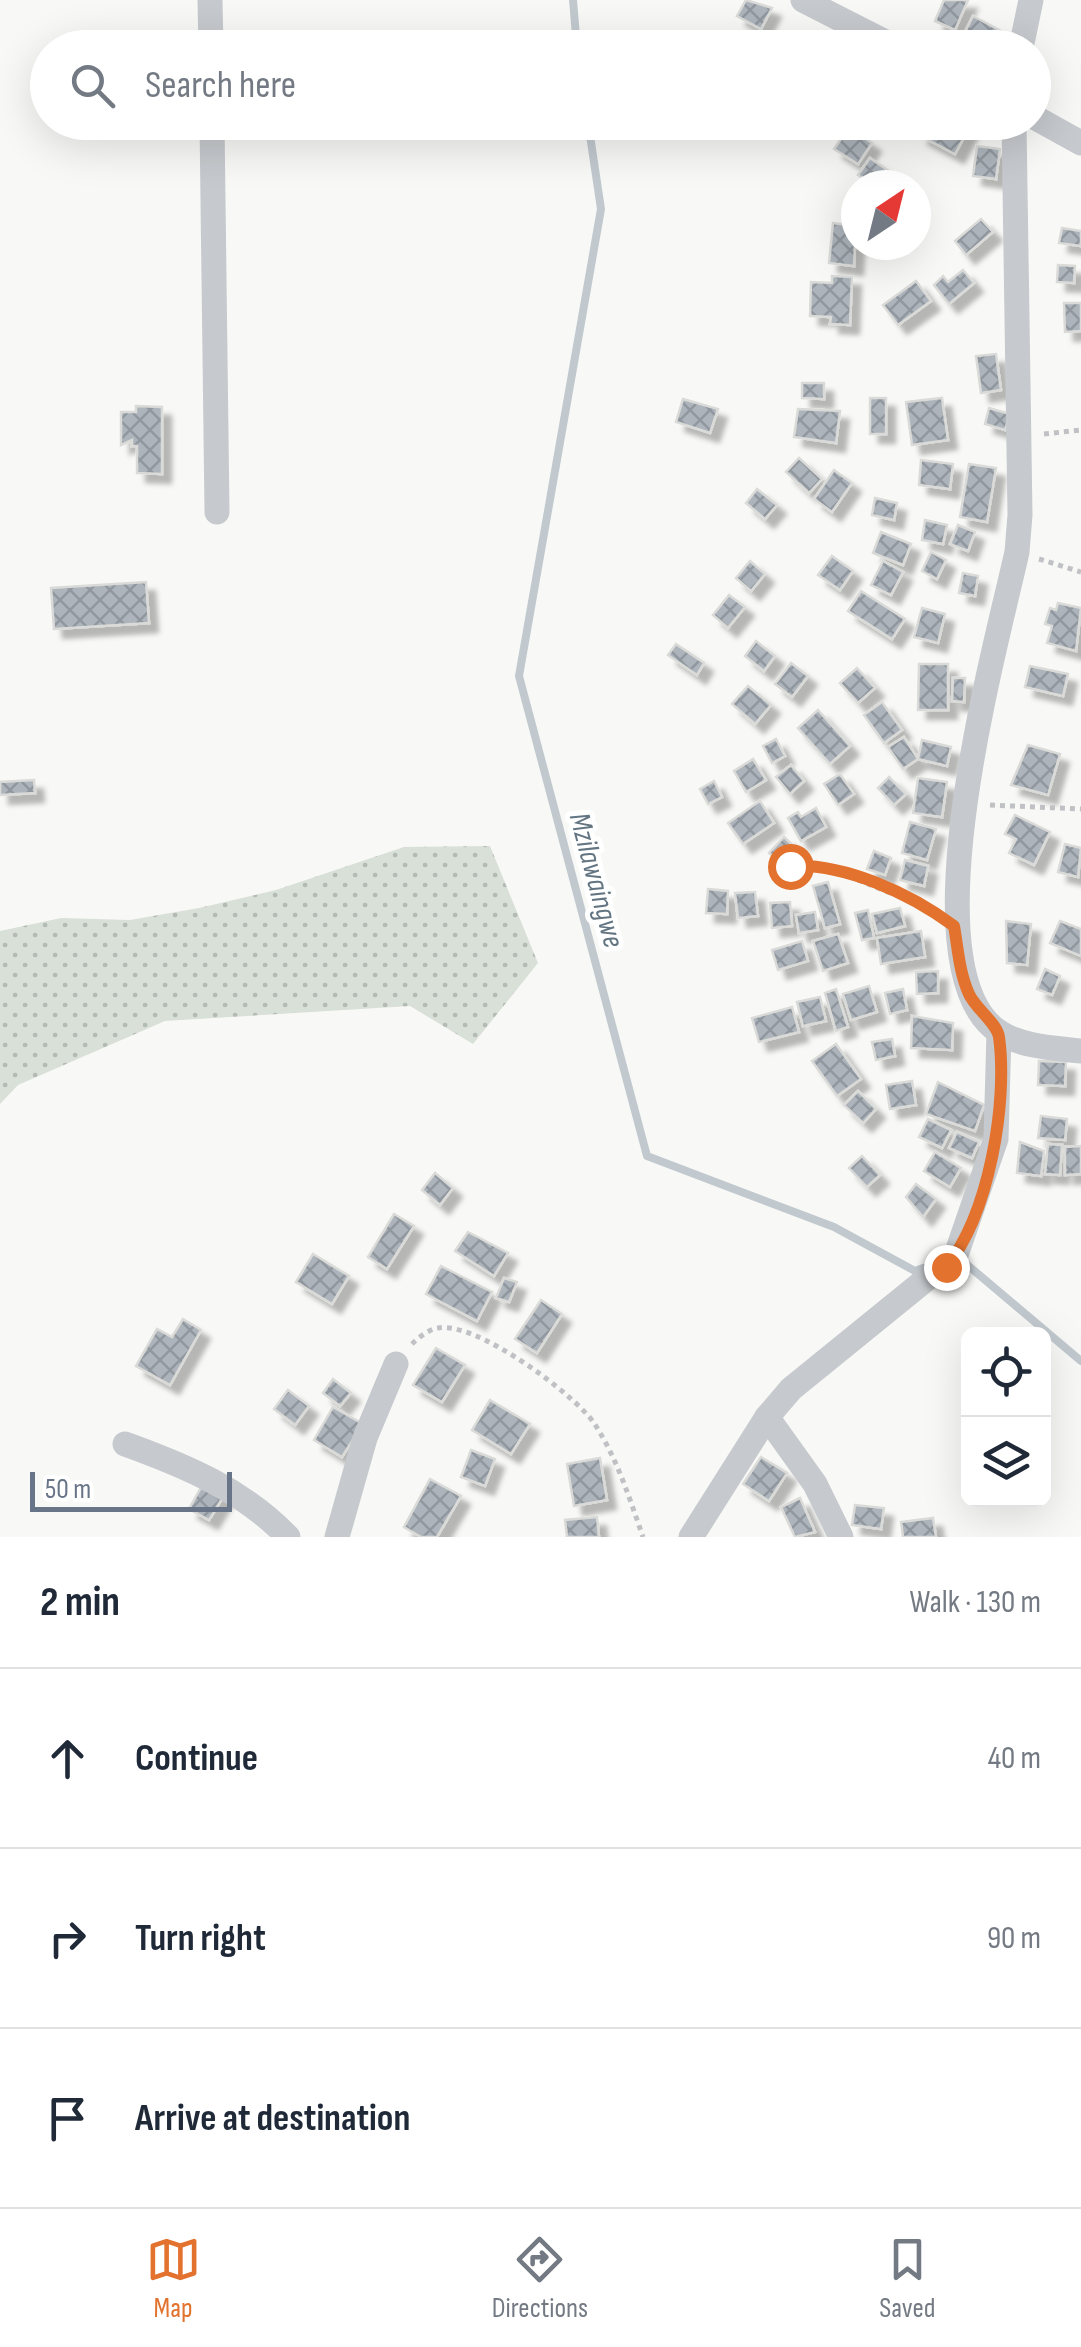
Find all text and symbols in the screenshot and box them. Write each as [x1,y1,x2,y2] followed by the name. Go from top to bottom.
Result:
[30,30,1051,140] search box
[65,58,120,113] icon: search
[145,63,296,108] text: Search here
[841,170,931,260] north arrow
[561,809,631,952] water label: Mzilawaingwe
[768,844,814,890] route start
[924,1245,970,1291] route end
[961,1327,1051,1507] map controls
[961,1327,1051,1417] button: locate
[961,1417,1051,1507] button: layers
[30,1467,232,1512] scale bar
[45,1473,91,1506] text: 50 m
[40,1577,120,1628] text: 2 min
[909,1583,1041,1622] text: Walk · 130 m
[40,1731,95,1786] icon: ahead
[135,1736,258,1781] text: Continue
[988,1739,1041,1778] text: 40 m
[40,1911,95,1966] icon: right
[135,1916,266,1961] text: Turn right
[987,1919,1041,1958] text: 90 m
[40,2091,95,2146] icon: arrive
[135,2096,410,2141] text: Arrive at destination
[146,2232,201,2325] tab: Map
[492,2232,588,2325] tab: Directions
[879,2232,935,2325] tab: Saved

